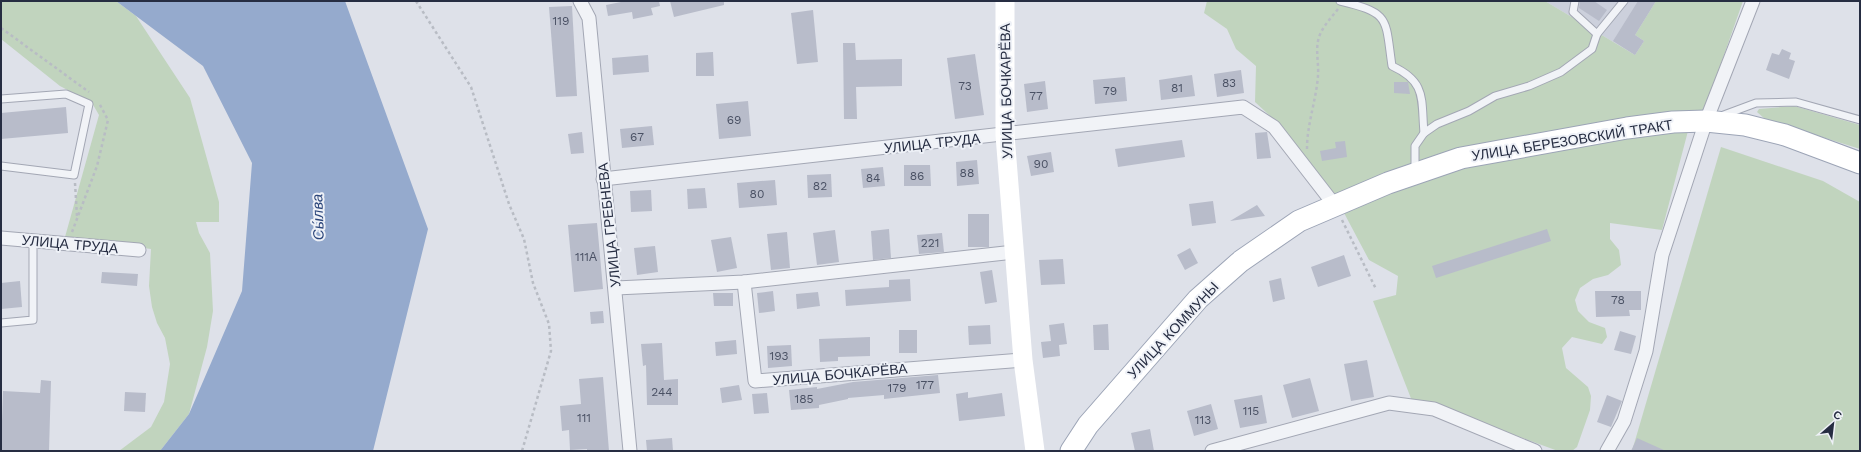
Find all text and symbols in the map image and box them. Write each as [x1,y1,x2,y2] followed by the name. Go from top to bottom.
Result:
[553,14,569,28] house number: 119
[997,22,1015,159] street label: УЛИЦА БОЧКАРЁВА
[1222,76,1236,90] house number: 83
[958,79,972,93] house number: 73
[1171,81,1183,95] house number: 81
[1103,84,1117,98] house number: 79
[1029,89,1043,103] house number: 77
[727,113,741,127] house number: 69
[1470,115,1674,164] street label: УЛИЦА БЕРЕЗОВСКИЙ ТРАКТ
[630,130,644,144] house number: 67
[883,130,982,156] street label: УЛИЦА ТРУДА
[1034,157,1048,171] house number: 90
[594,161,624,288] street label: УЛИЦА ГРЕБНЕВА
[960,166,974,180] house number: 88
[910,169,924,183] house number: 86
[866,171,880,185] house number: 84
[813,179,827,193] house number: 82
[750,187,764,201] house number: 80
[308,194,328,240] water label: Сы́лва
[21,232,120,256] street label: УЛИЦА ТРУДА
[921,236,939,250] house number: 221
[575,250,597,264] house number: 111А
[1124,279,1222,381] street label: УЛИЦА КОММУНЫ
[1611,293,1625,307] house number: 78
[770,349,788,363] house number: 193
[772,360,909,388] street label: УЛИЦА БОЧКАРЁВА
[916,378,934,392] house number: 177
[888,381,906,395] house number: 179
[651,385,673,399] house number: 244
[794,392,814,406] house number: 185
[1243,404,1259,418] house number: 115
[1813,404,1853,444] north arrow
[1831,408,1844,423] text: С
[577,411,591,425] house number: 111
[1195,413,1211,427] house number: 113

